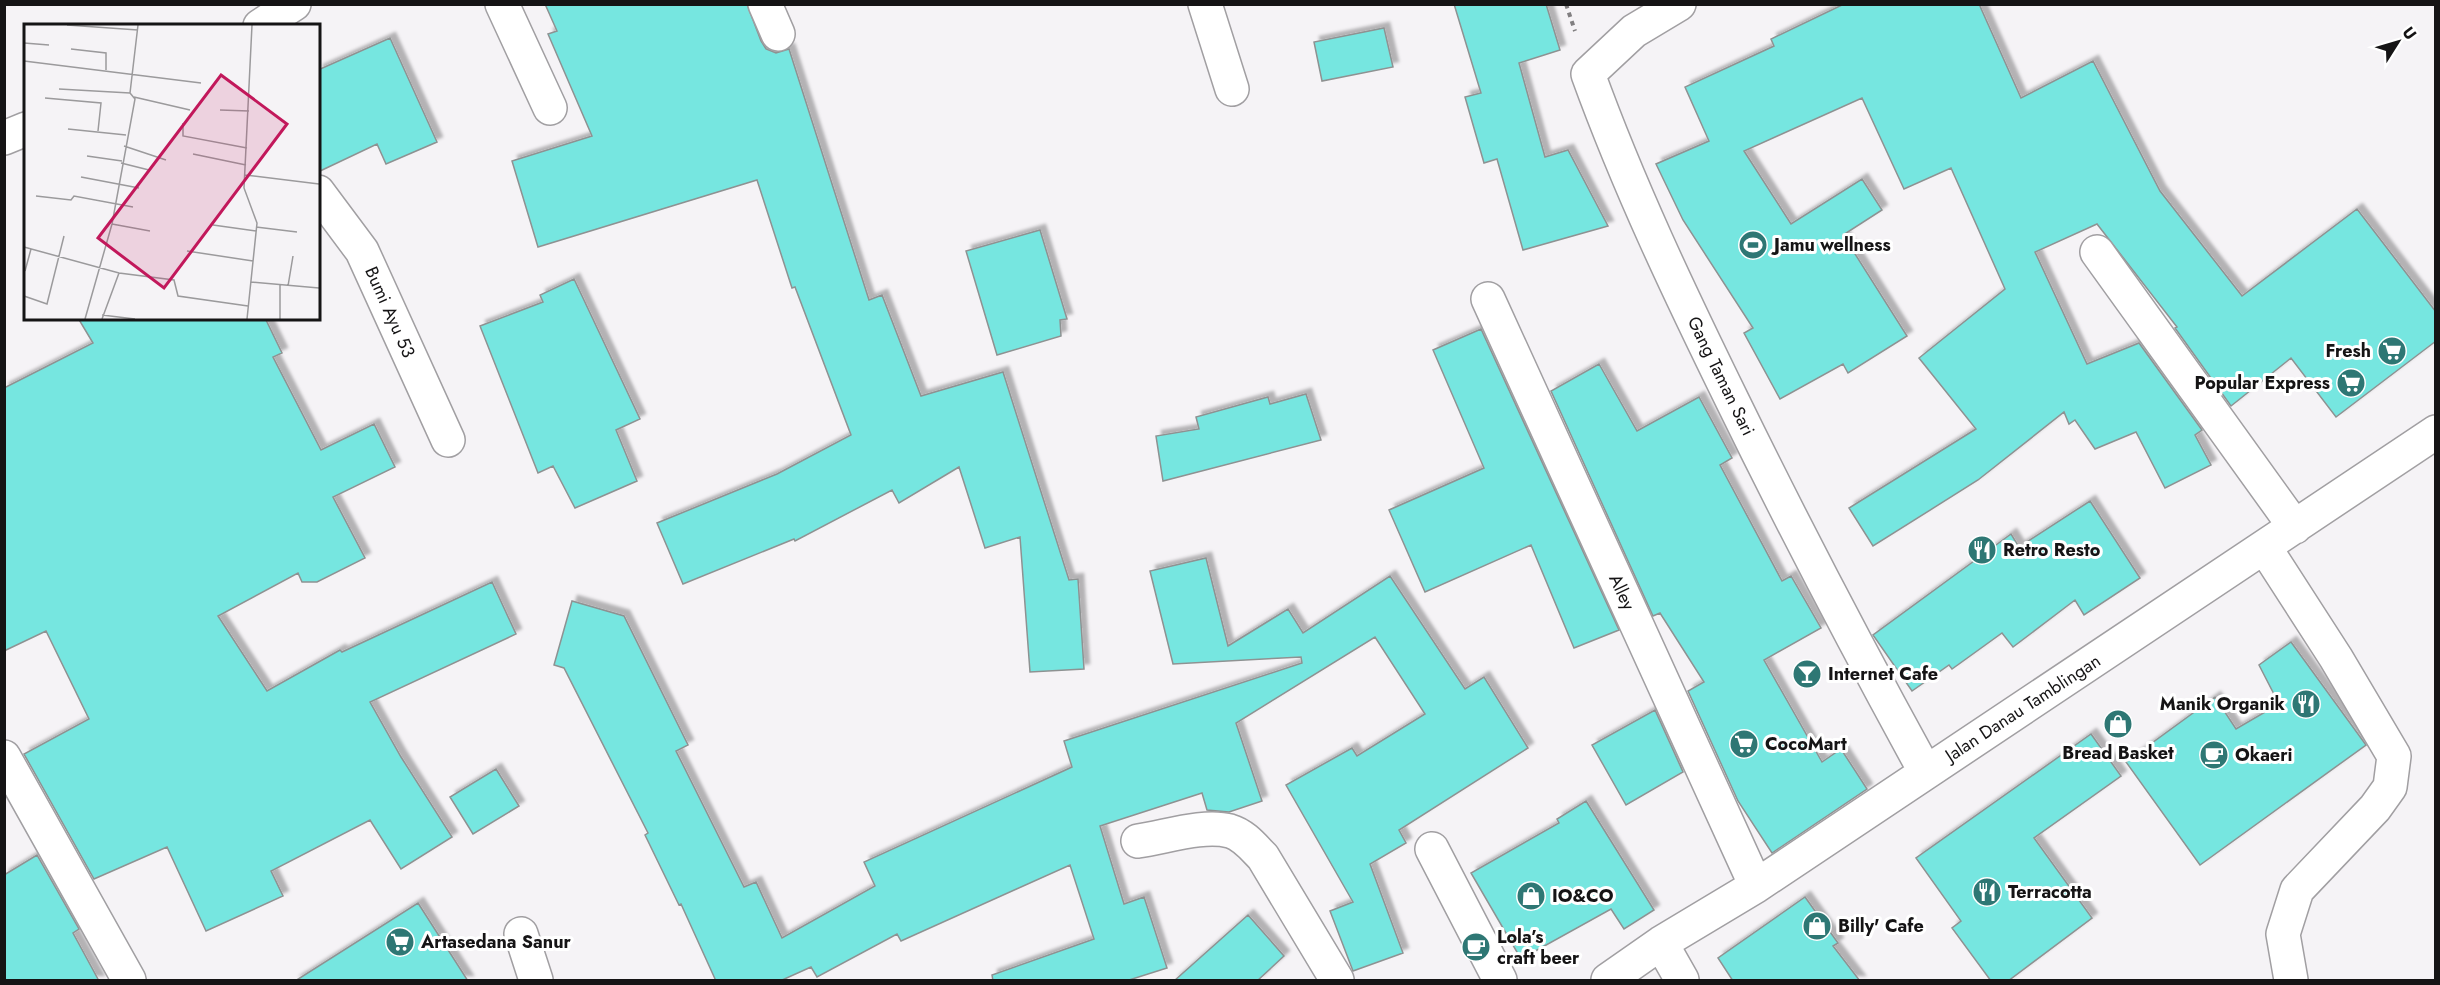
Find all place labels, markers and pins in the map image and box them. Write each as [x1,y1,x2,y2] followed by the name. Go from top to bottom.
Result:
[1737,229,1769,261] sports icon: Jamu wellness
[1771,232,1891,258] place label: Jamu wellness
[2376,335,2408,367] supermarket icon: Fresh
[2326,338,2371,364] place label: Fresh
[2335,367,2367,399] supermarket icon: Popular Express
[2194,370,2330,396] place label: Popular Express
[1966,534,1998,566] restaurant icon: Retro Resto
[2003,537,2101,563] place label: Retro Resto
[1791,658,1823,690] bar icon: Internet Cafe
[1828,661,1938,687] place label: Internet Cafe
[2290,688,2322,720] restaurant icon: Manik Organik
[2160,691,2286,717] place label: Manik Organik
[2102,708,2134,740] shop icon: Bread Basket
[1728,728,1760,760] supermarket icon: CocoMart
[1765,731,1847,757] place label: CocoMart
[2198,739,2230,771] cafe icon: Okaeri
[2062,740,2174,766] place label: Bread Basket
[2235,742,2293,768] place label: Okaeri
[1971,876,2003,908] restaurant icon: Terracotta
[2008,879,2092,905] place label: Terracotta
[1515,880,1547,912] shop icon: IO&CO
[1552,883,1614,909] place label: IO&CO
[1801,910,1833,942] shop icon: Billy' Cafe
[1838,913,1924,939] place label: Billy' Cafe
[1497,924,1580,971] place label: Lola’s craft beer
[384,926,416,958] supermarket icon: Artasedana Sanur
[420,929,571,955] place label: Artasedana Sanur
[1460,931,1492,963] cafe icon: Lola’s craft beer

